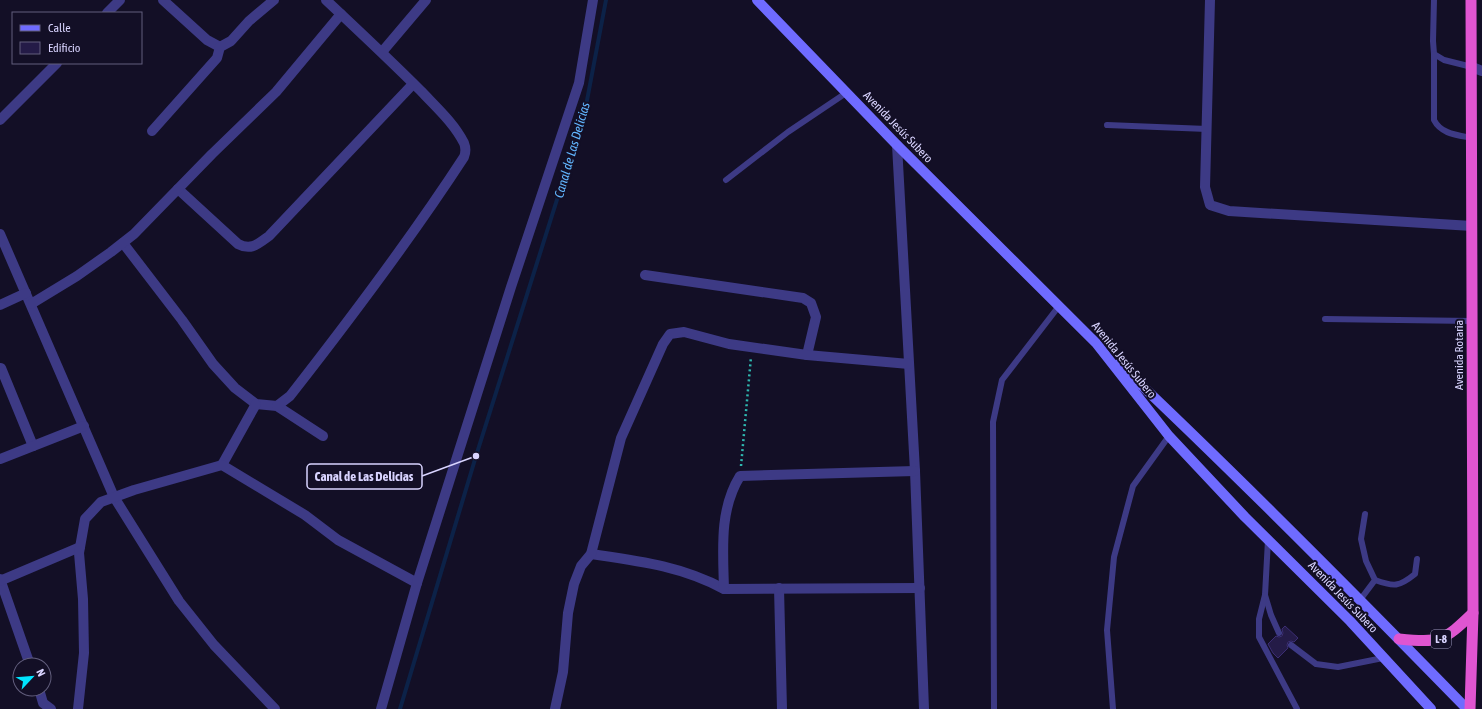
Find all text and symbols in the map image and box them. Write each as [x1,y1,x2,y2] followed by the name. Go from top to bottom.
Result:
[12,12,142,64] legend
[48,21,71,35] text: Calle
[48,41,81,55] text: Edificio
[860,88,936,166] street label: Avenida Jesús Subero
[551,100,593,200] water label: Canal de Las Delicias
[1089,319,1159,401] street label: Avenida Jesús Subero
[1452,320,1466,390] street label: Avenida Rotaria
[307,464,422,489] callout: Canal de Las Delicias
[315,469,414,484] text: Canal de Las Delicias
[1305,558,1381,636] street label: Avenida Jesús Subero
[1431,630,1451,648] road number: L-8
[12,657,52,697] north arrow
[34,667,48,678] text: N

